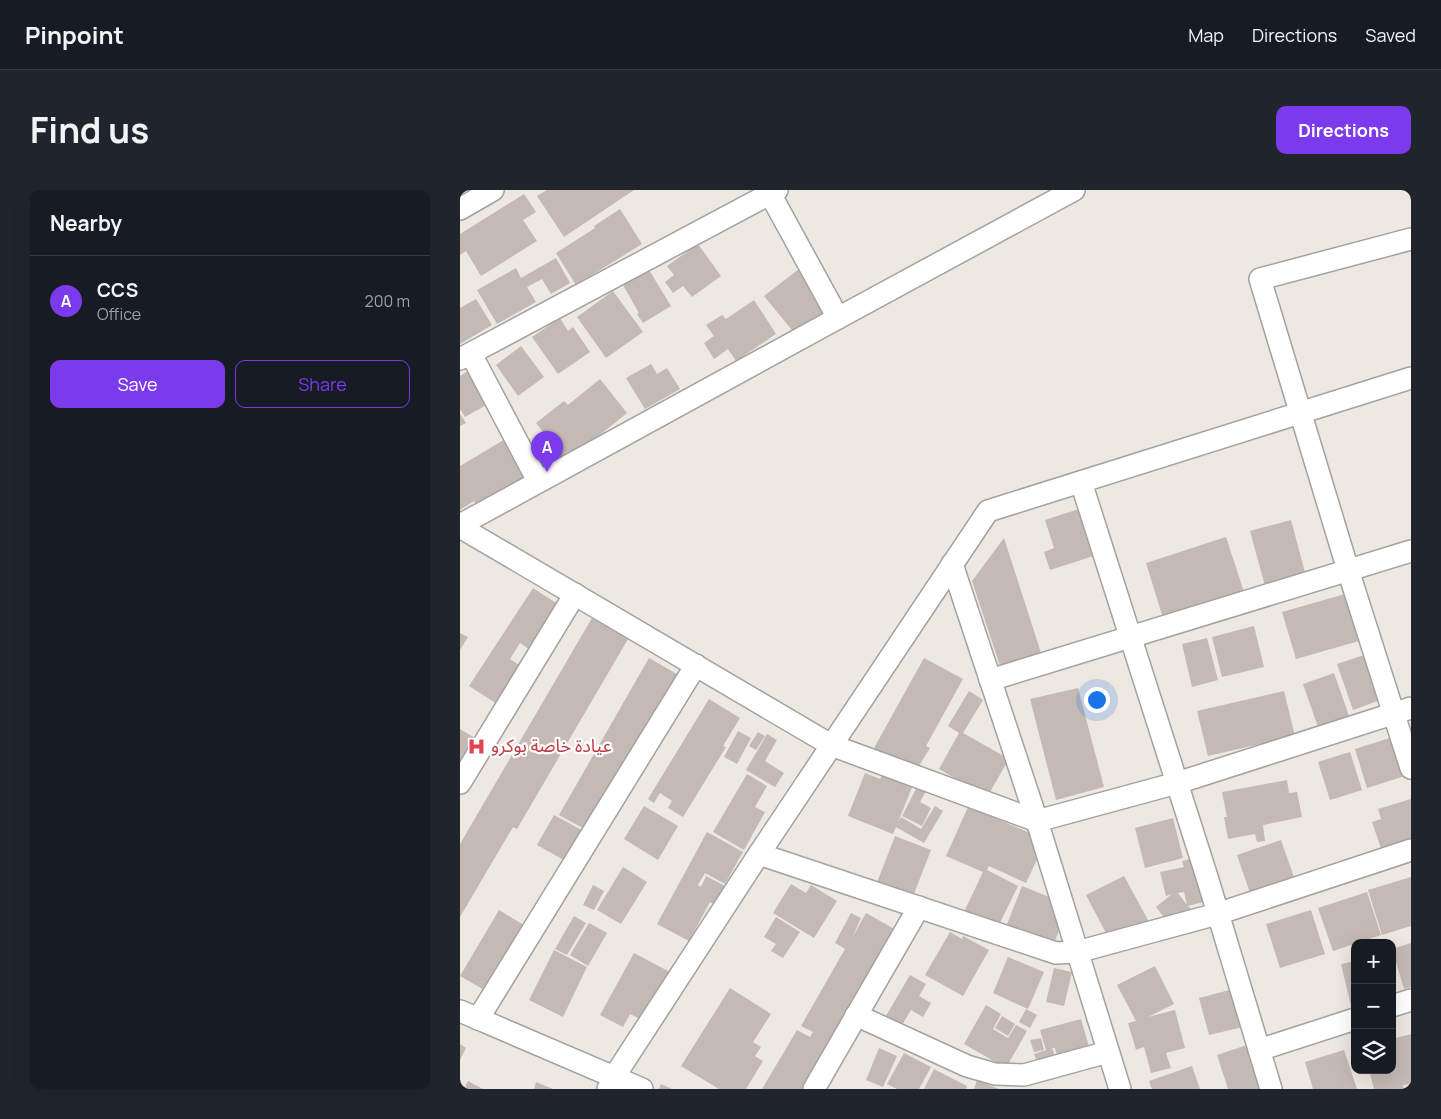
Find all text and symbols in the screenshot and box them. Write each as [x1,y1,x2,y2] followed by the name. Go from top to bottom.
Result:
[25,18,124,51] text: Pinpoint
[1188,23,1224,47] text: Map
[1252,23,1337,47] text: Directions
[1365,23,1416,47] text: Saved
[30,106,149,154] text: Find us
[1276,106,1411,154] button: Directions
[50,209,122,237] text: Nearby
[97,277,138,303] text: CCS
[61,290,71,312] text: A
[365,290,410,312] text: 200 m
[97,303,141,325] text: Office
[50,360,225,408] button: Save
[235,360,410,408] button: Share
[531,431,563,472] pin: A
[1084,687,1110,713] your location
[491,733,612,757] place label: عيادة خاصة بوكرو
[467,736,487,756] hospital icon: عيادة خاصة بوكرو
[1351,939,1396,1074] map controls
[1351,939,1396,984] button: +
[1351,984,1396,1029] button: −
[1351,1029,1396,1074] button: layers

